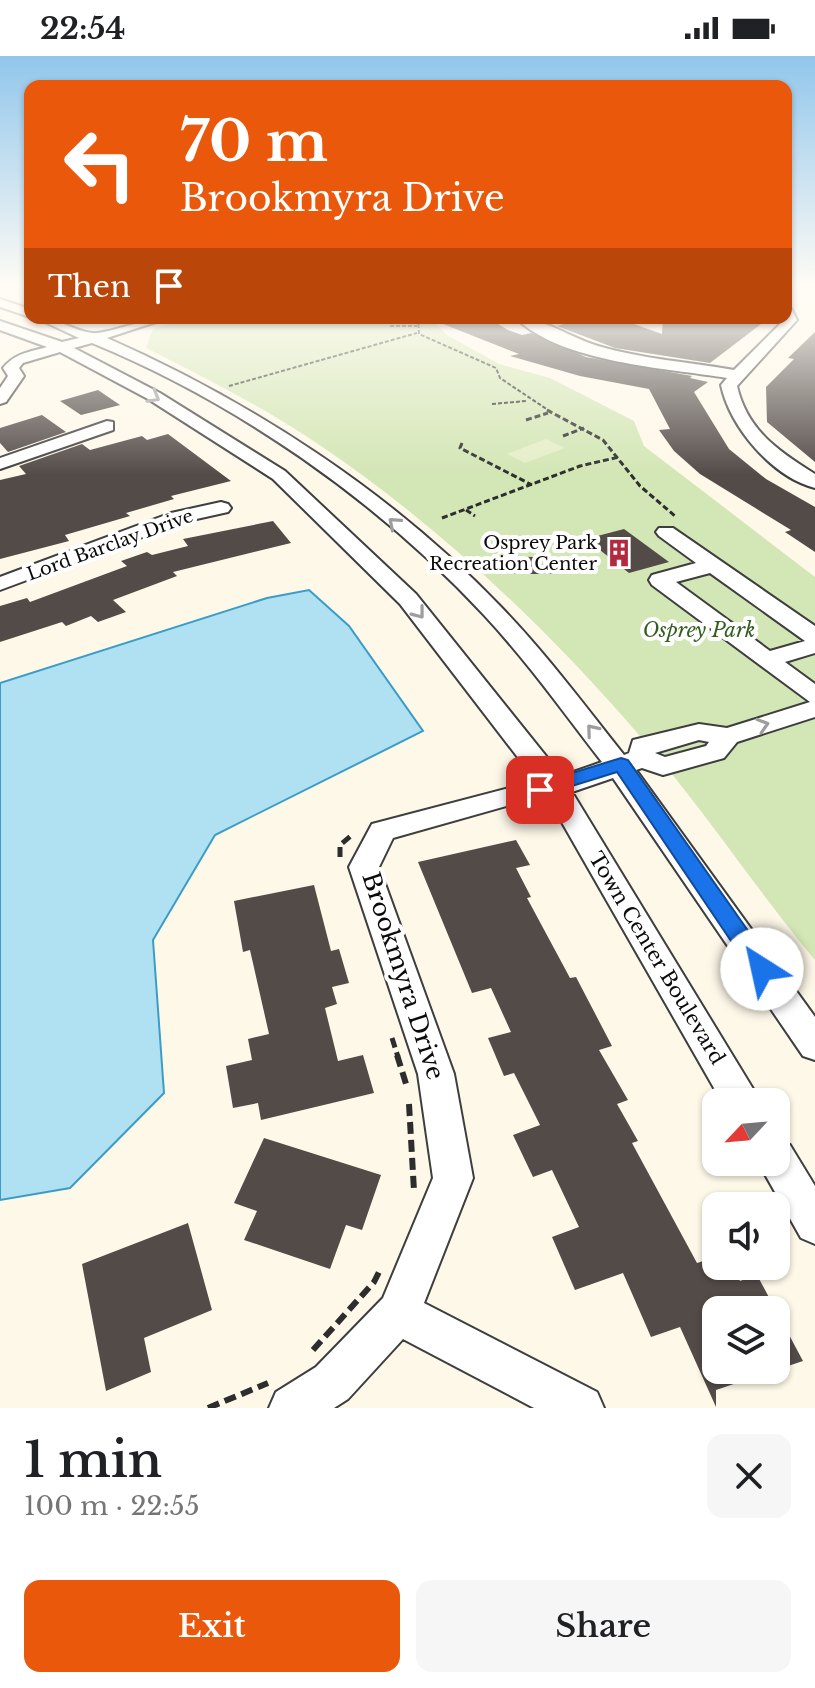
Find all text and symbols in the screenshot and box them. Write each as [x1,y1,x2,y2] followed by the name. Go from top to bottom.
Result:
[40,10,125,47] text: 22:54
[180,107,328,176] text: 70 m
[48,112,152,216] icon: left
[180,176,505,221] text: Brookmyra Drive
[147,264,191,308] icon: arrive
[48,268,131,305] text: Then
[145,387,160,403] one-way arrow
[24,505,196,585] street label: Lord Barclay Drive
[388,518,403,532] one-way arrow
[429,532,597,575] place label: Osprey Park Recreation Center
[604,538,634,568] building icon: Osprey Park Recreation Center
[409,604,424,618] one-way arrow
[643,618,755,642] park label: Osprey Park
[756,718,770,734] one-way arrow
[587,725,602,739] one-way arrow
[506,756,574,824] pin
[518,768,562,812] icon: arrive
[584,847,730,1069] street label: Town Center Boulevard
[356,868,451,1083] street label: Brookmyra Drive
[720,927,804,1011] position arrow
[702,1088,790,1176] north arrow
[702,1088,790,1384] map controls
[702,1192,790,1280] button: sound
[702,1296,790,1384] button: layers
[24,1430,162,1490] text: 1 min
[707,1434,791,1518] button: close
[24,1490,199,1522] text: 100 m · 22:55
[24,1580,400,1672] button: Exit
[416,1580,791,1672] button: Share

